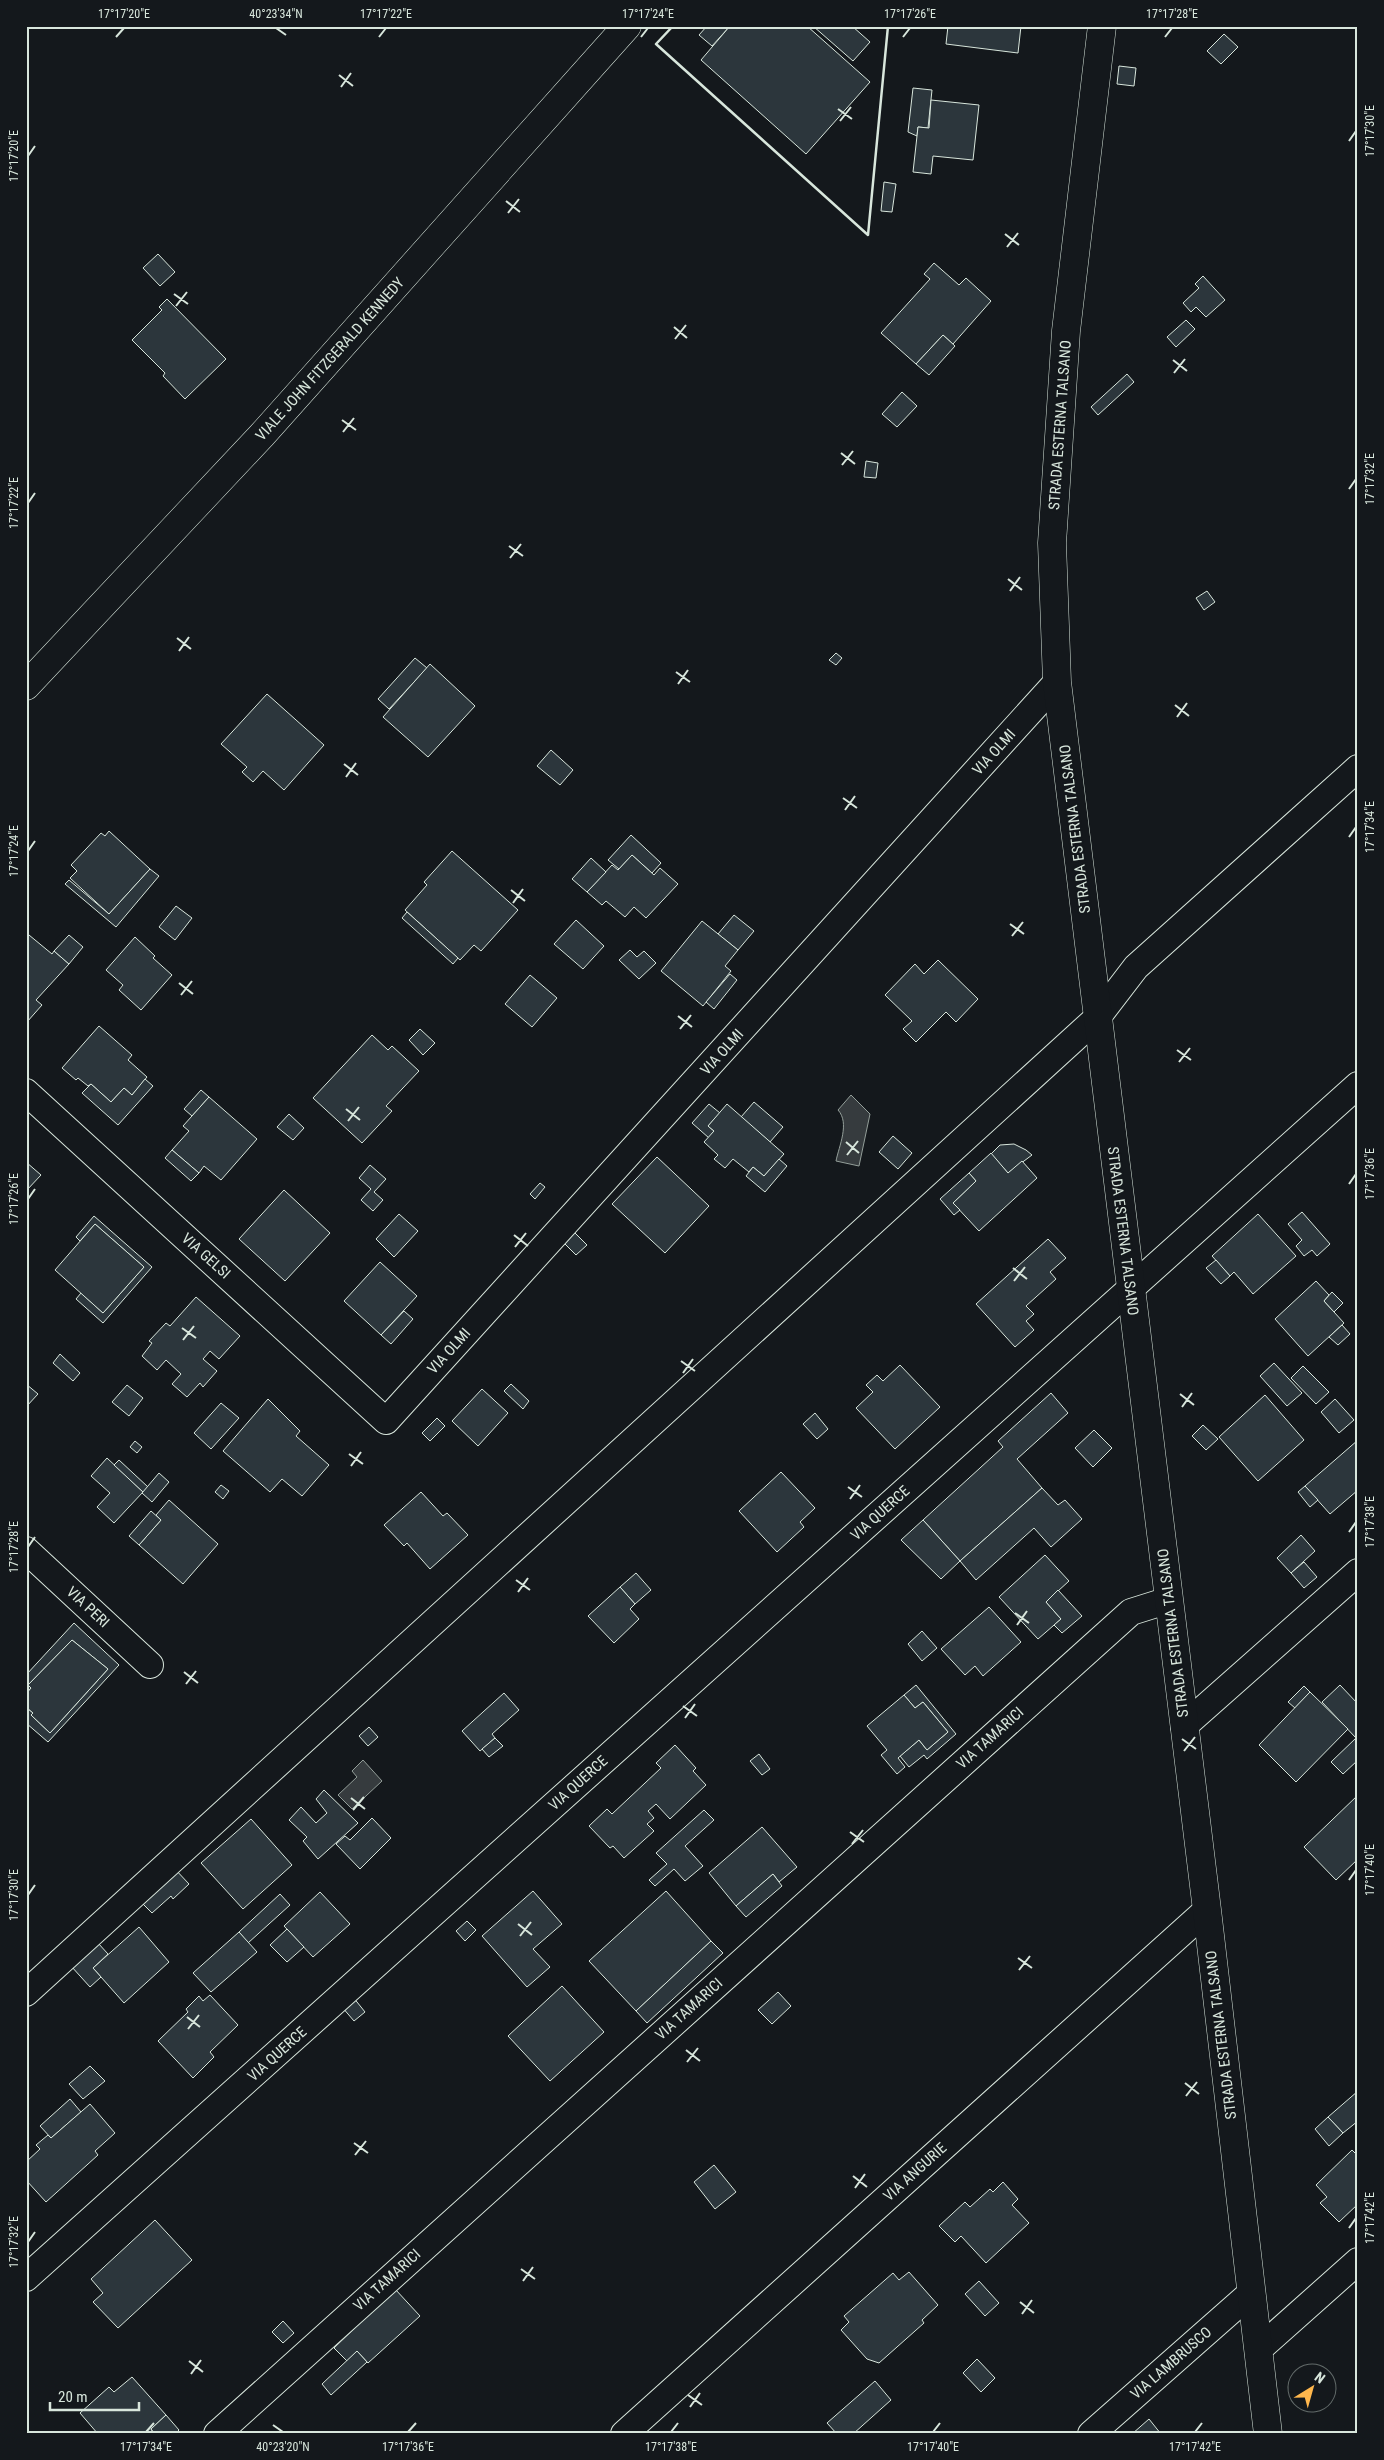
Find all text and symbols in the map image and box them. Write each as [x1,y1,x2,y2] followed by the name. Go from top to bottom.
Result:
[98,7,150,21] text: 17°17'20"E
[249,7,303,21] text: 40°23'34"N
[360,7,412,21] text: 17°17'22"E
[622,7,674,21] text: 17°17'24"E
[884,7,936,21] text: 17°17'26"E
[1146,7,1198,21] text: 17°17'28"E
[1363,105,1377,157] text: 17°17'30"E
[7,130,21,182] text: 17°17'20"E
[252,274,408,444] street label: VIALE JOHN FITZGERALD KENNEDY
[1045,340,1075,510] street label: STRADA ESTERNA TALSANO
[1363,453,1377,505] text: 17°17'32"E
[7,477,21,529] text: 17°17'22"E
[969,725,1019,779] street label: VIA OLMI
[1056,743,1094,915] street label: STRADA ESTERNA TALSANO
[1363,801,1377,853] text: 17°17'34"E
[7,825,21,877] text: 17°17'24"E
[697,1025,747,1079] street label: VIA OLMI
[1104,1145,1142,1317] street label: STRADA ESTERNA TALSANO
[1363,1148,1377,1200] text: 17°17'36"E
[7,1173,21,1225] text: 17°17'26"E
[178,1229,234,1283] street label: VIA GELSI
[424,1324,474,1378] street label: VIA OLMI
[847,1482,913,1544] street label: VIA QUERCE
[1363,1496,1377,1548] text: 17°17'38"E
[7,1521,21,1573] text: 17°17'28"E
[1154,1547,1192,1719] street label: STRADA ESTERNA TALSANO
[63,1583,113,1631] street label: VIA PERI
[953,1703,1027,1773] street label: VIA TAMARICI
[545,1752,611,1814] street label: VIA QUERCE
[1363,1844,1377,1896] text: 17°17'40"E
[7,1869,21,1921] text: 17°17'30"E
[1202,1949,1240,2121] street label: STRADA ESTERNA TALSANO
[652,1974,726,2044] street label: VIA TAMARICI
[244,2023,310,2085] street label: VIA QUERCE
[880,2139,950,2205] street label: VIA ANGURIE
[1363,2192,1377,2244] text: 17°17'42"E
[7,2216,21,2268] text: 17°17'32"E
[350,2245,424,2315] street label: VIA TAMARICI
[1127,2323,1215,2403] street label: VIA LAMBRUSCO
[1286,2362,1336,2412] north arrow
[1312,2369,1328,2387] text: N
[50,2380,139,2412] scale bar
[58,2388,88,2406] text: 20 m
[120,2440,172,2454] text: 17°17'34"E
[256,2440,310,2454] text: 40°23'20"N
[382,2440,434,2454] text: 17°17'36"E
[645,2440,697,2454] text: 17°17'38"E
[907,2440,959,2454] text: 17°17'40"E
[1169,2440,1221,2454] text: 17°17'42"E

